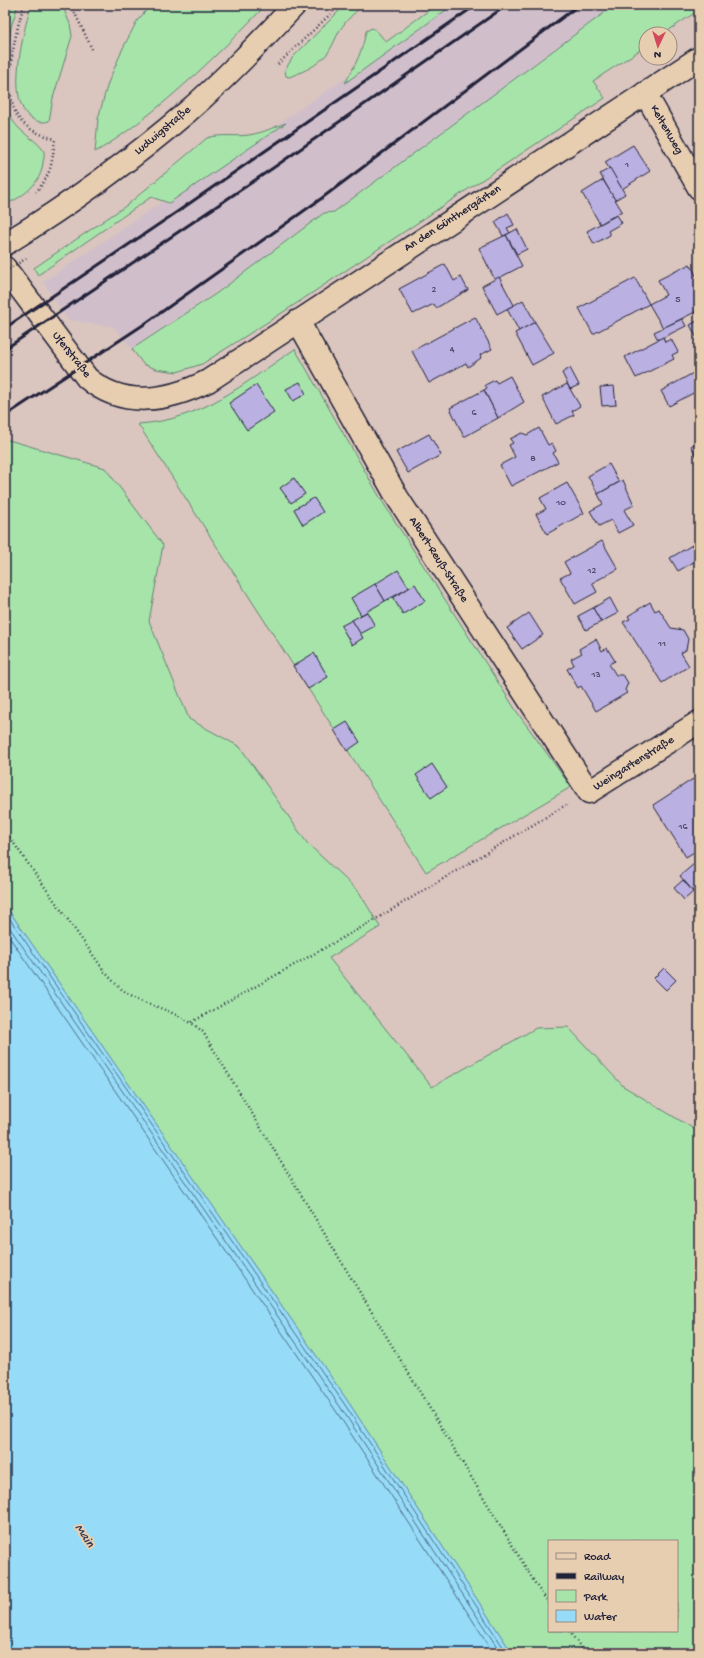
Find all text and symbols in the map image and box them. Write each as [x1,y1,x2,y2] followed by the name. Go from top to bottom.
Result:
[638,26,678,66] north arrow
[653,48,661,60] text: N
[132,103,195,159] street label: Ludwigstraße
[646,103,686,157] street label: Keltenweg
[624,159,629,171] house number: 1
[402,182,504,256] street label: An den Günthergärten
[432,284,437,296] house number: 2
[675,294,681,306] house number: 5
[49,329,94,382] street label: Uferstraße
[450,344,455,356] house number: 4
[471,407,477,419] house number: 6
[530,453,536,465] house number: 8
[555,497,566,509] house number: 10
[405,515,471,606] street label: Albert-Reuß-Straße
[587,565,597,577] house number: 12
[657,638,666,650] house number: 11
[590,669,601,681] house number: 13
[591,733,678,795] street label: Weingartenstraße
[677,821,688,833] house number: 16
[71,1521,98,1551] water label: Main
[548,1540,678,1632] legend
[584,1551,611,1565] text: Road
[584,1571,624,1585] text: Railway
[583,1591,609,1605] text: Park
[584,1611,618,1625] text: Water

